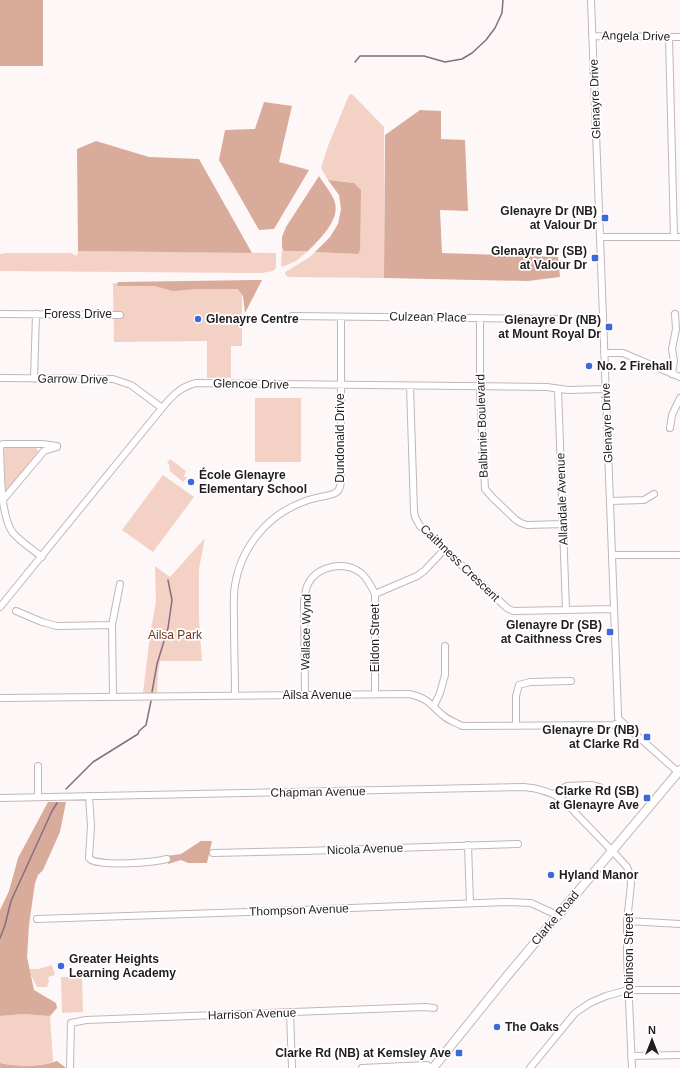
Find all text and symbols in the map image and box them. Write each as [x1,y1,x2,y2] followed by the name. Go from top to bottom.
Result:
[602,28,671,44] street label: Angela Drive
[587,58,603,139] street label: Glenayre Drive
[500,204,597,232] place label: Glenayre Dr (NB) at Valour Dr
[600,213,610,223] marker: Glenayre Dr (NB) at Valour Dr
[491,244,587,272] place label: Glenayre Dr (SB) at Valour Dr
[590,253,600,263] marker: Glenayre Dr (SB) at Valour Dr
[44,307,112,321] street label: Foress Drive
[389,309,467,325] street label: Culzean Place
[206,312,299,326] place label: Glenayre Centre
[498,313,601,341] place label: Glenayre Dr (NB) at Mount Royal Dr
[193,314,203,324] marker: Glenayre Centre
[604,322,614,332] marker: Glenayre Dr (NB) at Mount Royal Dr
[597,359,672,373] place label: No. 2 Firehall
[584,361,594,371] marker: No. 2 Firehall
[38,371,109,387] street label: Garrow Drive
[473,374,491,478] street label: Balbirnie Boulevard
[213,376,289,392] street label: Glencoe Drive
[599,382,615,463] street label: Glenayre Drive
[333,393,347,483] street label: Dundonald Drive
[553,452,571,545] street label: Allandale Avenue
[199,467,307,496] place label: École Glenayre Elementary School
[186,477,196,487] marker: École Glenayre Elementary School
[417,522,503,605] street label: Caithness Crescent
[298,594,314,670] street label: Wallace Wynd
[368,603,382,672] street label: Eildon Street
[501,618,602,646] place label: Glenayre Dr (SB) at Caithness Cres
[605,627,615,637] marker: Glenayre Dr (SB) at Caithness Cres
[148,628,203,642] park label: Ailsa Park
[282,688,352,702] street label: Ailsa Avenue
[542,723,639,751] place label: Glenayre Dr (NB) at Clarke Rd
[642,732,652,742] marker: Glenayre Dr (NB) at Clarke Rd
[270,784,366,800] street label: Chapman Avenue
[549,784,639,812] place label: Clarke Rd (SB) at Glenayre Ave
[642,793,652,803] marker: Clarke Rd (SB) at Glenayre Ave
[327,841,404,857] street label: Nicola Avenue
[559,868,639,882] place label: Hyland Manor
[546,870,556,880] marker: Hyland Manor
[528,888,582,948] street label: Clarke Road
[249,901,349,919] street label: Thompson Avenue
[622,912,636,999] street label: Robinson Street
[69,952,176,980] place label: Greater Heights Learning Academy
[56,961,66,971] marker: Greater Heights Learning Academy
[208,1005,297,1023] street label: Harrison Avenue
[505,1020,559,1034] place label: The Oaks
[632,1020,672,1060] north arrow
[492,1022,502,1032] marker: The Oaks
[648,1024,656,1036] text: N
[275,1046,451,1060] place label: Clarke Rd (NB) at Kemsley Ave
[454,1048,464,1058] marker: Clarke Rd (NB) at Kemsley Ave

